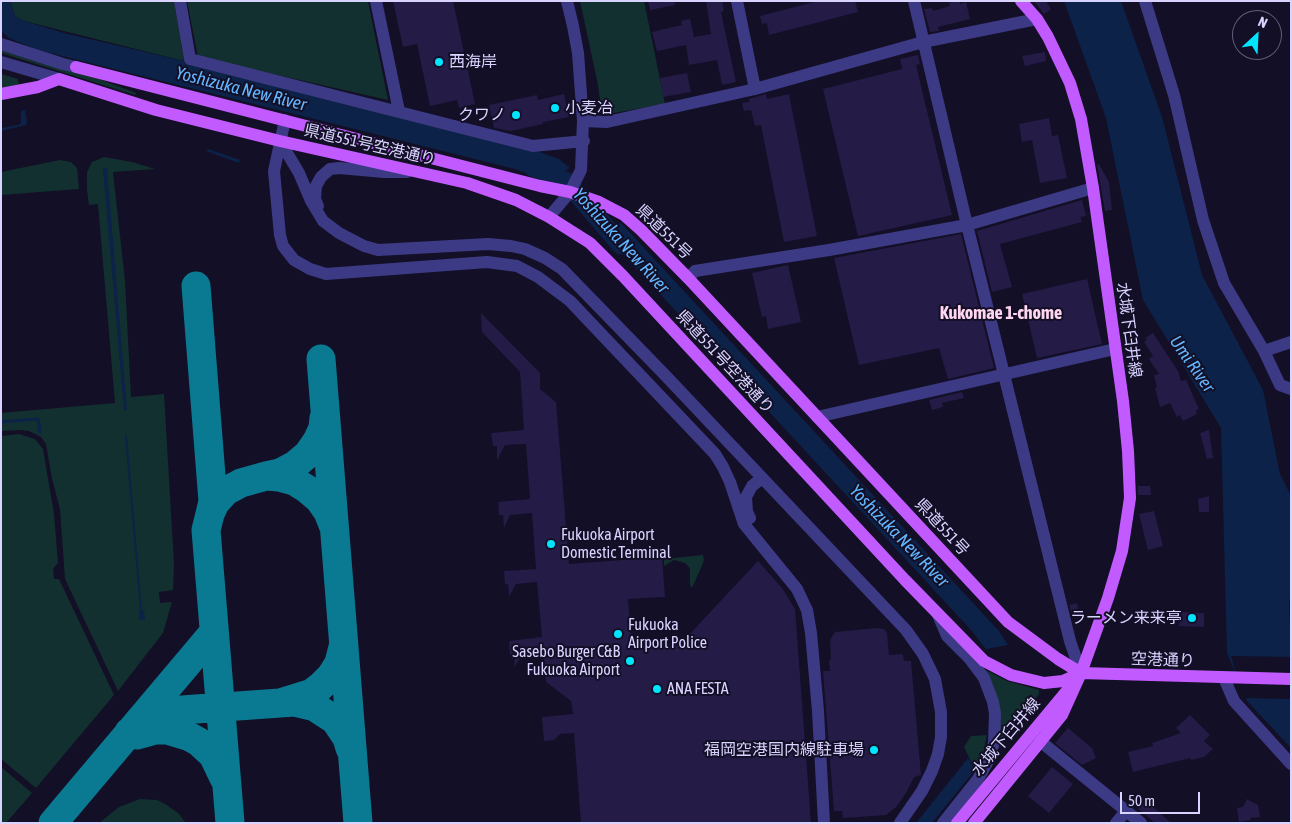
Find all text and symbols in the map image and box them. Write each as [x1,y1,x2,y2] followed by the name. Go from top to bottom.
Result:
[1232,10,1282,60] north arrow
[1256,13,1270,31] text: N
[449,52,497,72] place label: 西海岸
[433,56,445,68] marker: 西海岸
[173,62,309,116] water label: Yoshizuka New River
[565,98,613,118] place label: 小麦冶
[549,102,561,114] marker: 小麦冶
[458,105,506,125] place label: クワノ
[510,109,522,121] marker: クワノ
[302,121,438,169] street label: 県道551号空港通り
[568,184,674,298] water label: Yoshizuka New River
[632,201,696,263] street label: 県道551号
[1113,281,1145,379] street label: 水城下臼井線
[940,302,1062,324] district label: Kukomae 1-chome
[672,306,778,418] street label: 県道551号空港通り
[1165,332,1219,396] water label: Umi River
[845,480,953,592] water label: Yoshizuka New River
[911,495,973,559] street label: 県道551号
[561,525,671,563] place label: Fukuoka Airport Domestic Terminal
[545,538,557,550] marker: Fukuoka Airport Domestic Terminal
[1070,608,1182,628] place label: ラーメン来来亭
[1186,612,1198,624] marker: ラーメン来来亭
[628,615,707,653] place label: Fukuoka Airport Police
[612,628,624,640] marker: Fukuoka Airport Police
[512,642,620,680] place label: Sasebo Burger C&B Fukuoka Airport
[1131,649,1195,671] street label: 空港通り
[624,655,636,667] marker: Sasebo Burger C&B Fukuoka Airport
[667,679,729,699] place label: ANA FESTA
[651,683,663,695] marker: ANA FESTA
[968,694,1044,780] street label: 水城下臼井線
[704,740,864,760] place label: 福岡空港国内線駐車場
[868,744,880,756] marker: 福岡空港国内線駐車場
[1122,782,1202,814] scale bar
[1128,792,1155,809] text: 50 m

